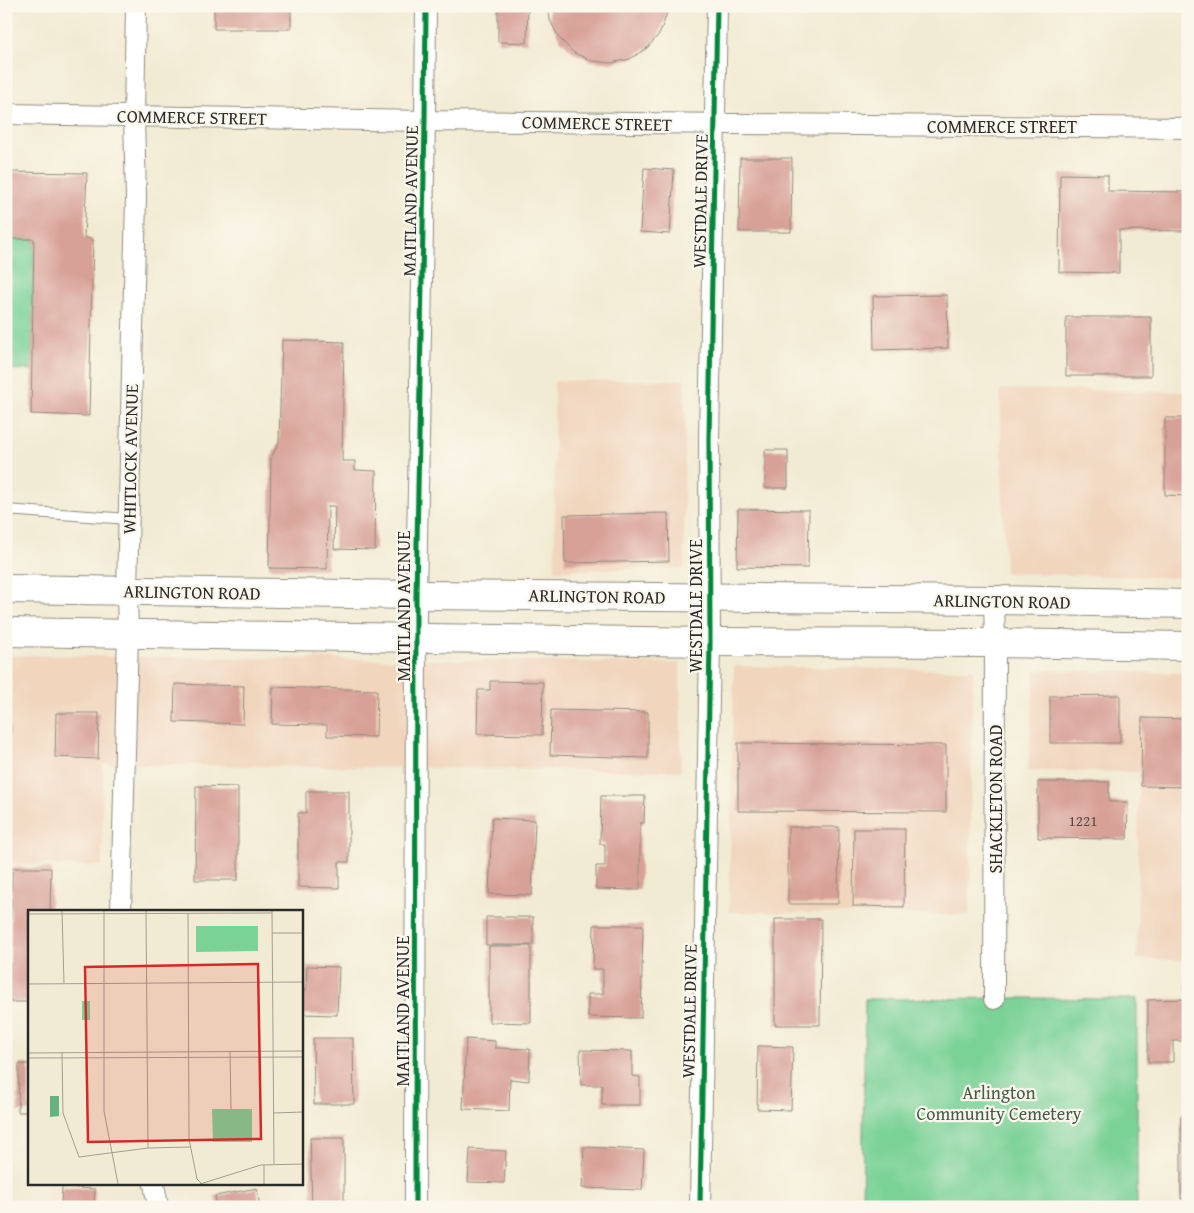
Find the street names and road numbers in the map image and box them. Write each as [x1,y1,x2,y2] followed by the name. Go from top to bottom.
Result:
[117,102,267,132] street label: COMMERCE STREET
[522,108,672,138] street label: COMMERCE STREET
[927,113,1077,140] street label: COMMERCE STREET
[395,125,425,277] street label: MAITLAND AVENUE
[685,134,715,268] street label: WESTDALE DRIVE
[115,384,145,534] street label: WHITLOCK AVENUE
[390,531,417,681] street label: MAITLAND AVENUE
[682,539,709,673] street label: WESTDALE DRIVE
[123,577,261,607] street label: ARLINGTON ROAD
[528,581,666,611] street label: ARLINGTON ROAD
[933,586,1071,616] street label: ARLINGTON ROAD
[982,724,1009,874] street label: SHACKLETON ROAD
[389,936,416,1086] street label: MAITLAND AVENUE
[674,944,704,1078] street label: WESTDALE DRIVE

